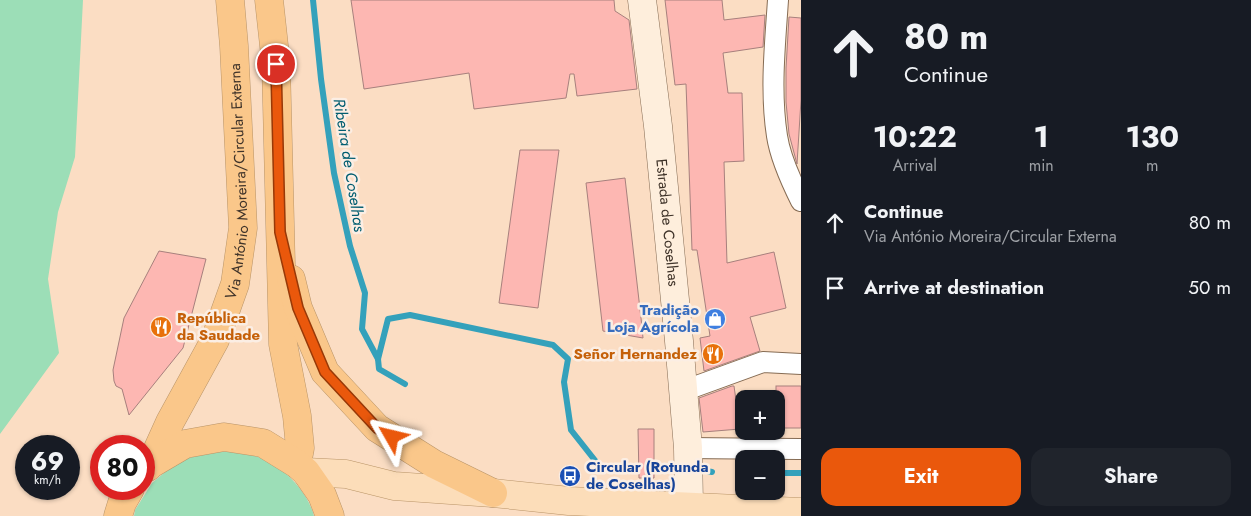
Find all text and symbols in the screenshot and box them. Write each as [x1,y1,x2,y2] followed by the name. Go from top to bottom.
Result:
[904,12,988,62] text: 80 m
[821,20,886,85] icon: ahead
[255,43,297,85] pin
[262,50,290,78] icon: arrive
[904,58,988,90] text: Continue
[219,63,254,302] street label: Via António Moreira/Circular Externa
[328,97,371,234] water label: Ribeira de Coselhas
[873,115,957,158] text: 10:22
[1034,115,1049,158] text: 1
[1125,115,1179,158] text: 130
[893,154,937,177] text: Arrival
[1029,154,1054,177] text: min
[1146,154,1159,177] text: m
[650,158,685,287] street label: Estrada de Coselhas
[864,198,943,225] text: Continue
[821,209,849,237] icon: ahead
[1189,209,1231,236] text: 80 m
[864,225,1117,248] text: Via António Moreira/Circular Externa
[821,274,849,302] icon: arrive
[864,274,1044,301] text: Arrive at destination
[1188,274,1231,301] text: 50 m
[607,299,699,338] place label: Tradição Loja Agrícola
[177,307,261,346] place label: República da Saudade
[703,307,727,331] shop icon: Tradição Loja Agrícola
[149,315,173,339] restaurant icon: República da Saudade
[701,342,725,366] restaurant icon: Señor Hernandez
[574,343,697,365] place label: Señor Hernandez
[735,390,785,500] map controls
[735,390,785,440] button: +
[365,410,417,462] position arrow
[90,435,155,500] speed limit sign: 80
[31,443,64,479] text: 69
[821,448,1021,506] button: Exit
[1031,448,1231,506] button: Share
[735,450,785,500] button: −
[586,456,708,495] place label: Circular (Rotunda de Coselhas)
[558,464,582,488] bus stop icon: Circular (Rotunda de Coselhas)
[34,471,61,489] text: km/h

